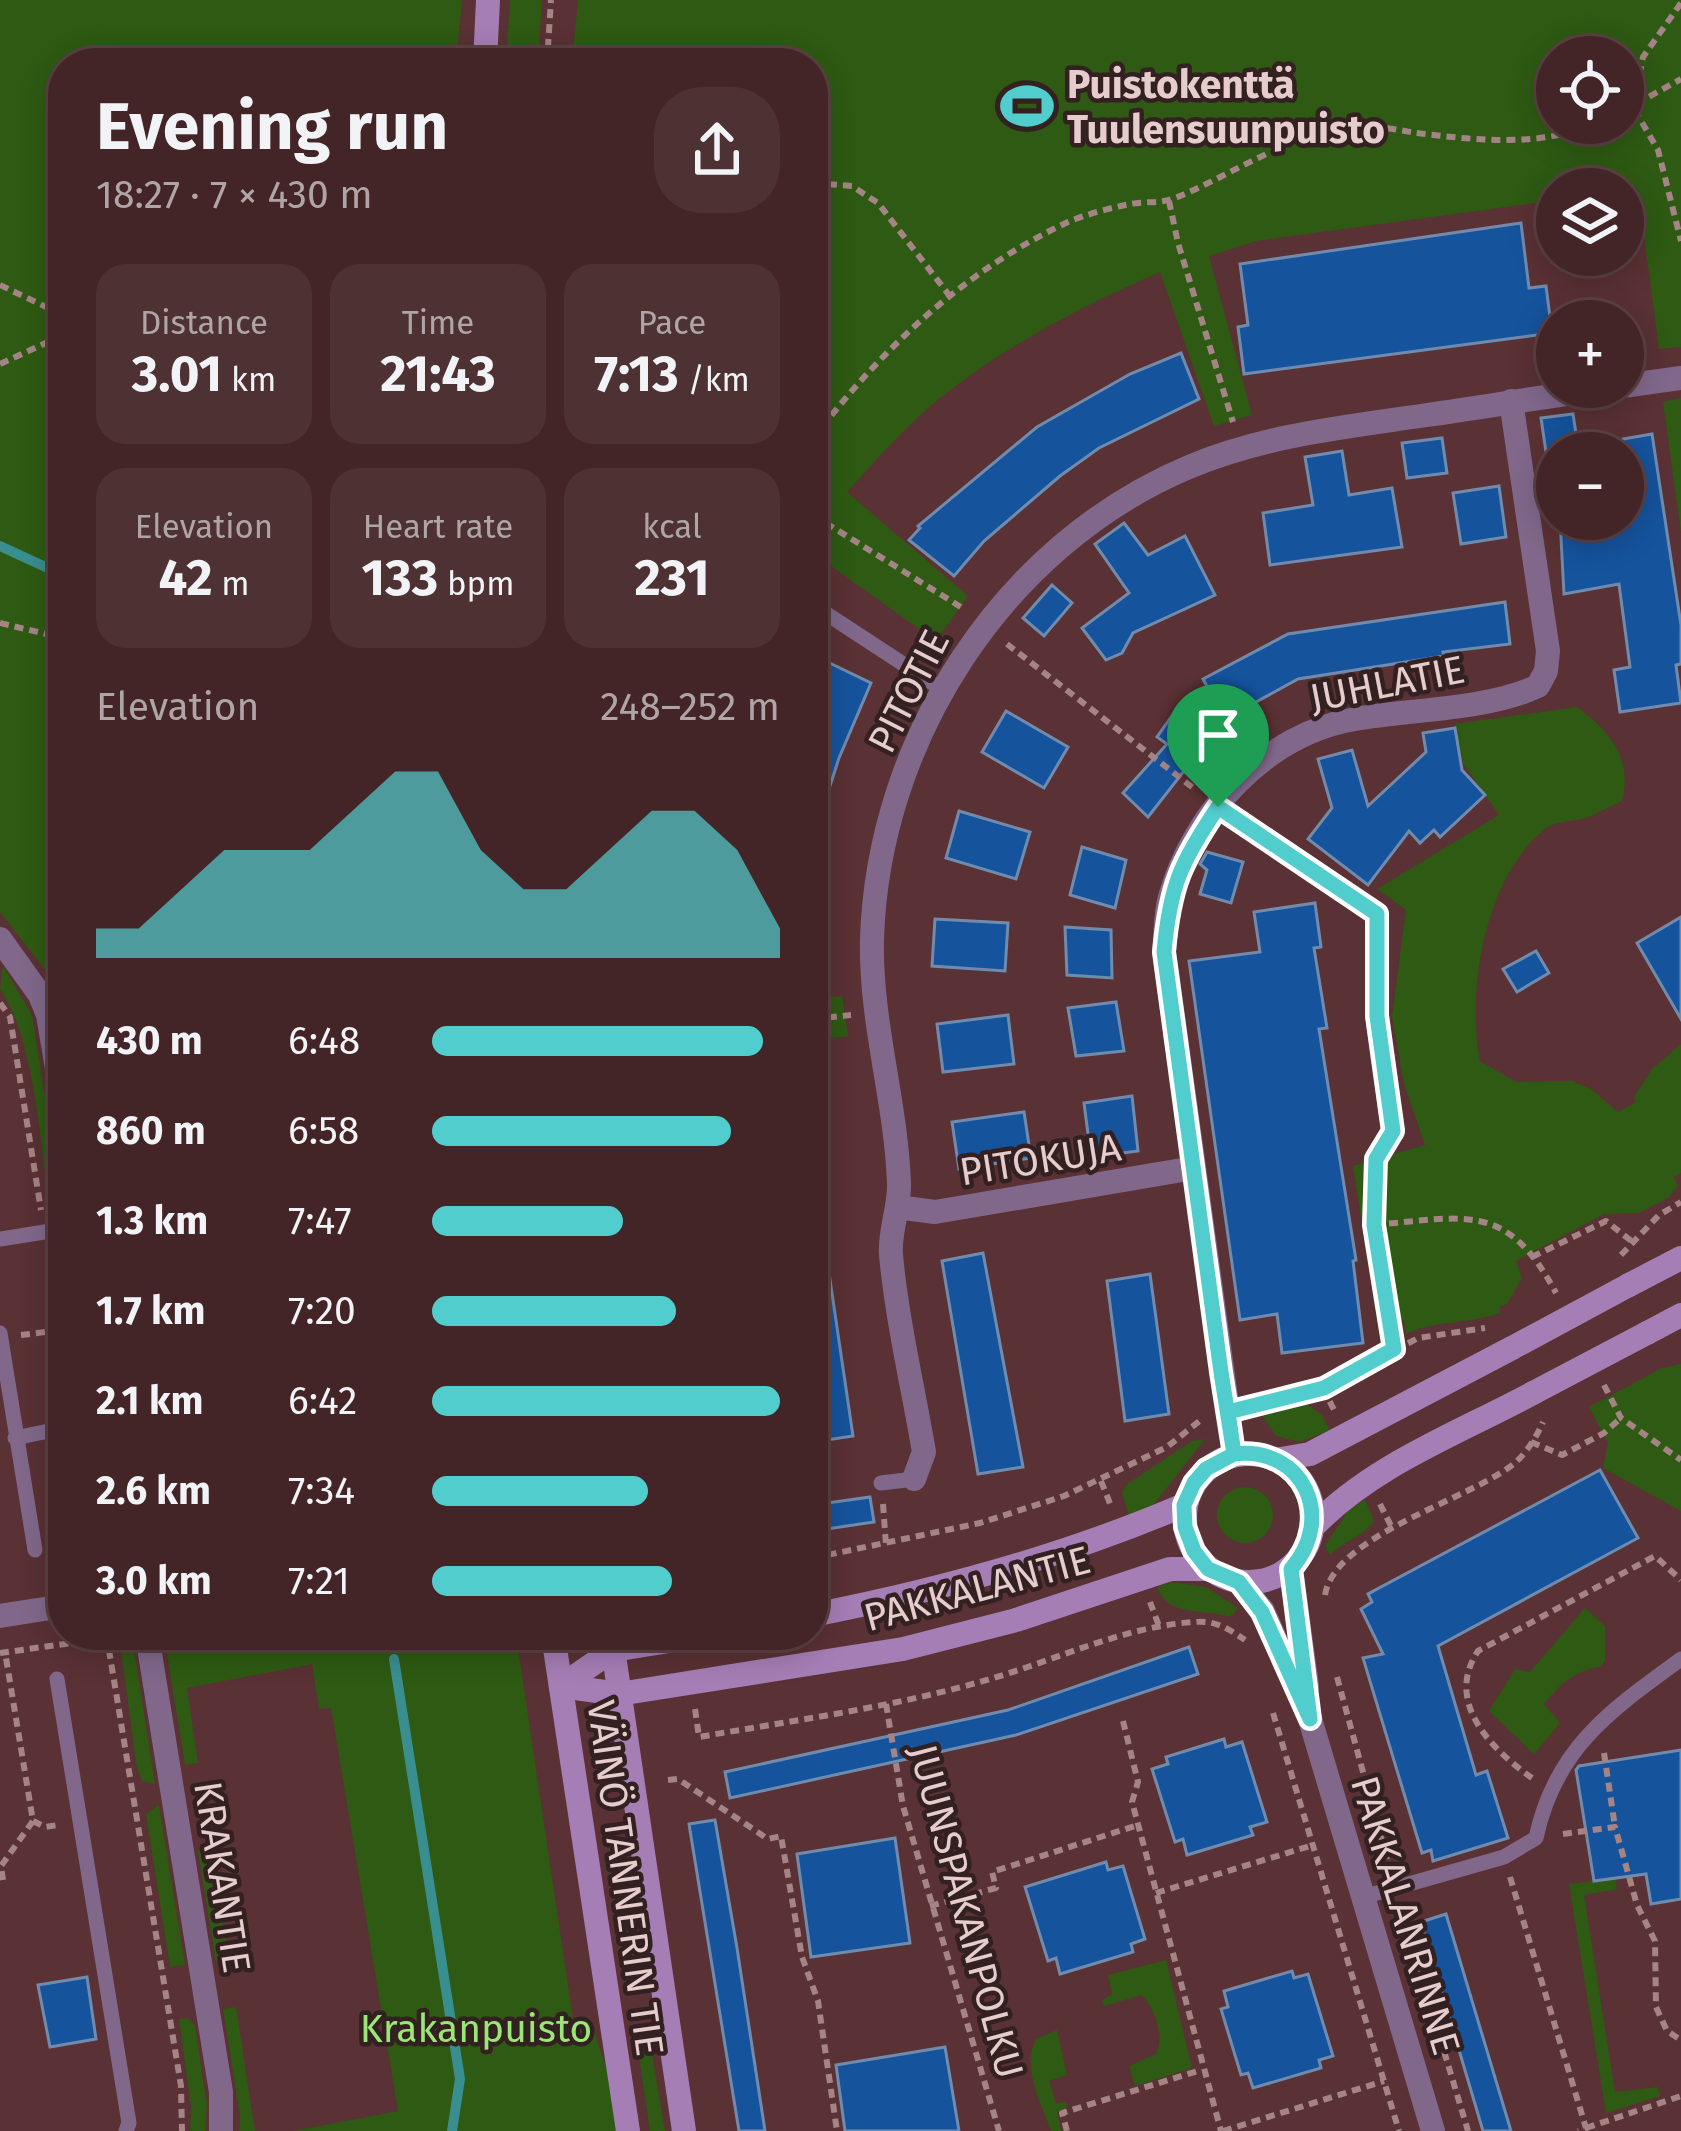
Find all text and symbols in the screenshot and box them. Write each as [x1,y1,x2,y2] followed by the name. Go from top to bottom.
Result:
[1536,36,1644,540] map controls
[1536,36,1644,144] button: locate
[1067,62,1385,153] place label: Puistokenttä Tuulensuunpuisto
[998,77,1056,135] sports icon: Puistokenttä Tuulensuunpuisto
[96,87,448,166] text: Evening run
[654,87,780,213] button: share
[1536,168,1644,276] button: layers
[96,172,373,218] text: 18:27 · 7 × 430 m
[1536,300,1644,408] button: +
[140,303,268,343] text: Distance
[402,303,474,343] text: Time
[638,303,706,343] text: Pace
[132,343,222,405] text: 3.01
[380,343,496,405] text: 21:43
[594,343,679,405] text: 7:13
[222,360,276,400] text: km
[679,360,750,400] text: /km
[1536,432,1644,540] button: −
[135,507,273,547] text: Elevation
[363,507,513,547] text: Heart rate
[642,507,702,547] text: kcal
[158,547,213,609] text: 42
[362,547,438,609] text: 133
[634,547,710,609] text: 231
[213,564,250,604] text: m
[438,564,514,604] text: bpm
[859,623,959,760] street label: PITOTIE
[1306,646,1468,721] street label: JUHLATIE
[96,684,259,730] text: Elevation
[600,684,780,730] text: 248–252 m
[1167,684,1269,807] pin
[1185,702,1251,768] icon: arrive
[96,1018,203,1064] text: 430 m
[288,1018,360,1064] text: 6:48
[96,1108,206,1154] text: 860 m
[288,1108,359,1154] text: 6:58
[956,1124,1125,1195] street label: PITOKUJA
[96,1198,208,1244] text: 1.3 km
[288,1198,352,1244] text: 7:47
[96,1288,205,1334] text: 1.7 km
[288,1288,356,1334] text: 7:20
[96,1378,203,1424] text: 2.1 km
[288,1378,357,1424] text: 6:42
[96,1468,211,1514] text: 2.6 km
[288,1468,355,1514] text: 7:34
[859,1537,1095,1641] street label: PAKKALANTIE
[96,1558,212,1604] text: 3.0 km
[288,1558,350,1604] text: 7:21
[577,1698,673,2059] street label: VÄINÖ TANNERIN TIE
[899,1739,1033,2083] street label: JUUNSPAKANPOLKU
[1341,1771,1469,2060] street label: PAKKALANRINNE
[184,1778,260,1976] street label: KRAKANTIE
[360,2006,592,2052] park label: Krakanpuisto

